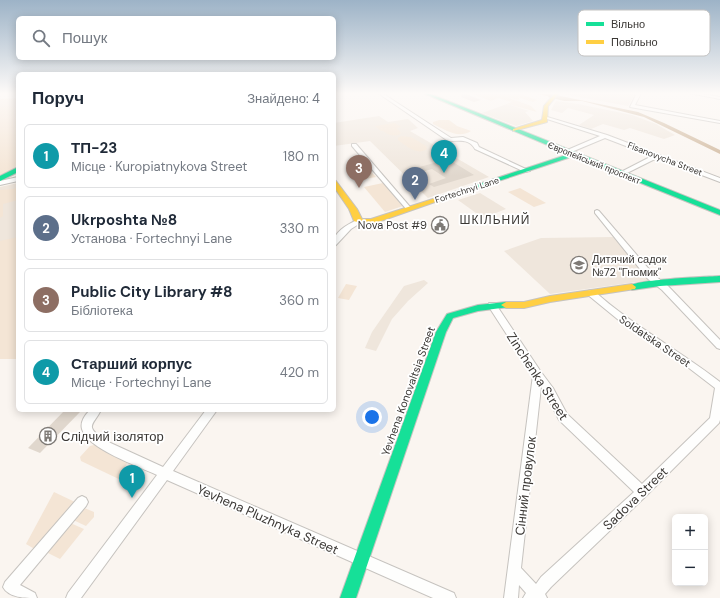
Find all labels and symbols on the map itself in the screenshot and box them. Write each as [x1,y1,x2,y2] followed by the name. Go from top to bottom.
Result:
[578,10,710,56] legend
[611,17,645,31] text: Вільно
[611,35,658,49] text: Повільно
[546,139,642,187] street label: Європейський проспект
[626,139,705,179] street label: Fisanovycha Street
[431,140,457,173] pin: 4
[346,155,372,188] pin: 3
[402,167,428,200] pin: 2
[433,174,501,206] street label: Fortechnyi Lane
[460,212,531,228] district label: ШКІЛЬНИЙ
[430,215,450,235] public building icon: Nova Post #9
[358,218,427,232] place label: Nova Post #9
[592,252,667,279] place label: Дитячий садок №72 "Гномик"
[569,255,589,275] school or university icon: Дитячий садок №72 "Гномик"
[616,312,694,370] street label: Soldatska Street
[378,324,438,458] street label: Yevhena Konovaltsia Street
[503,329,572,423] street label: Zinchenka Street
[362,407,382,427] your location
[38,426,58,446] building icon: Слідчий ізолятор
[61,428,164,445] place label: Слідчий ізолятор
[511,435,540,537] street label: Сінний провулок
[599,463,671,534] street label: Sadova Street
[119,465,145,498] pin: 1
[194,481,341,558] street label: Yevhena Pluzhnyka Street

